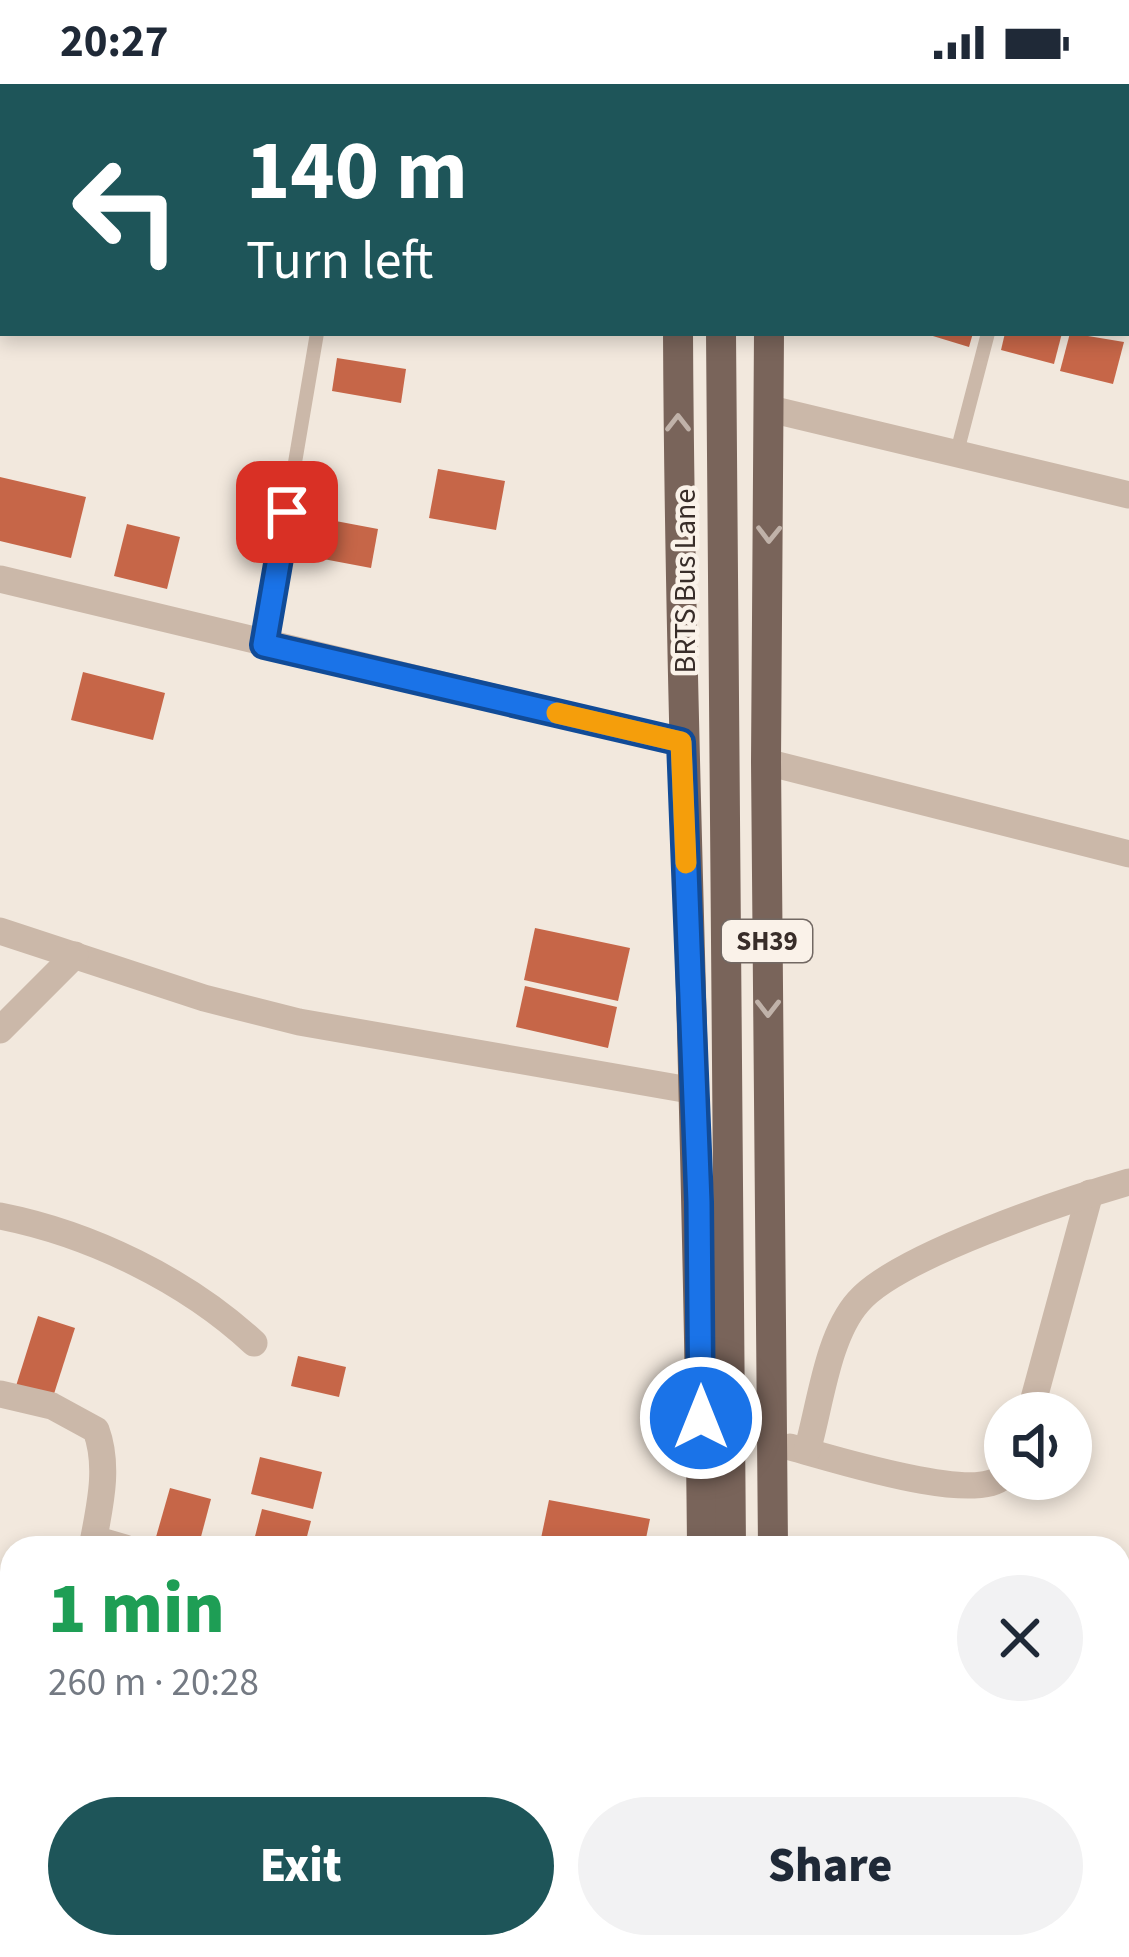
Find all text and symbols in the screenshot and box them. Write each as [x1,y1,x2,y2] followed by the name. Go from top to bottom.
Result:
[60,10,169,74] text: 20:27
[246,112,468,232] text: 140 m
[48,132,204,288] icon: left
[246,223,433,300] text: Turn left
[665,413,691,431] one-way arrow
[236,461,338,563] pin
[254,479,320,545] icon: arrive
[664,489,707,673] street label: BRTS Bus Lane
[756,525,782,544] one-way arrow
[722,920,812,962] road number: SH39
[755,1000,781,1018] one-way arrow
[638,1355,764,1481] position arrow
[984,1392,1092,1500] map controls
[984,1392,1092,1500] button: sound
[48,1558,225,1661] text: 1 min
[957,1575,1083,1701] button: close
[48,1655,259,1711] text: 260 m · 20:28
[48,1797,554,1935] button: Exit
[578,1797,1083,1935] button: Share

